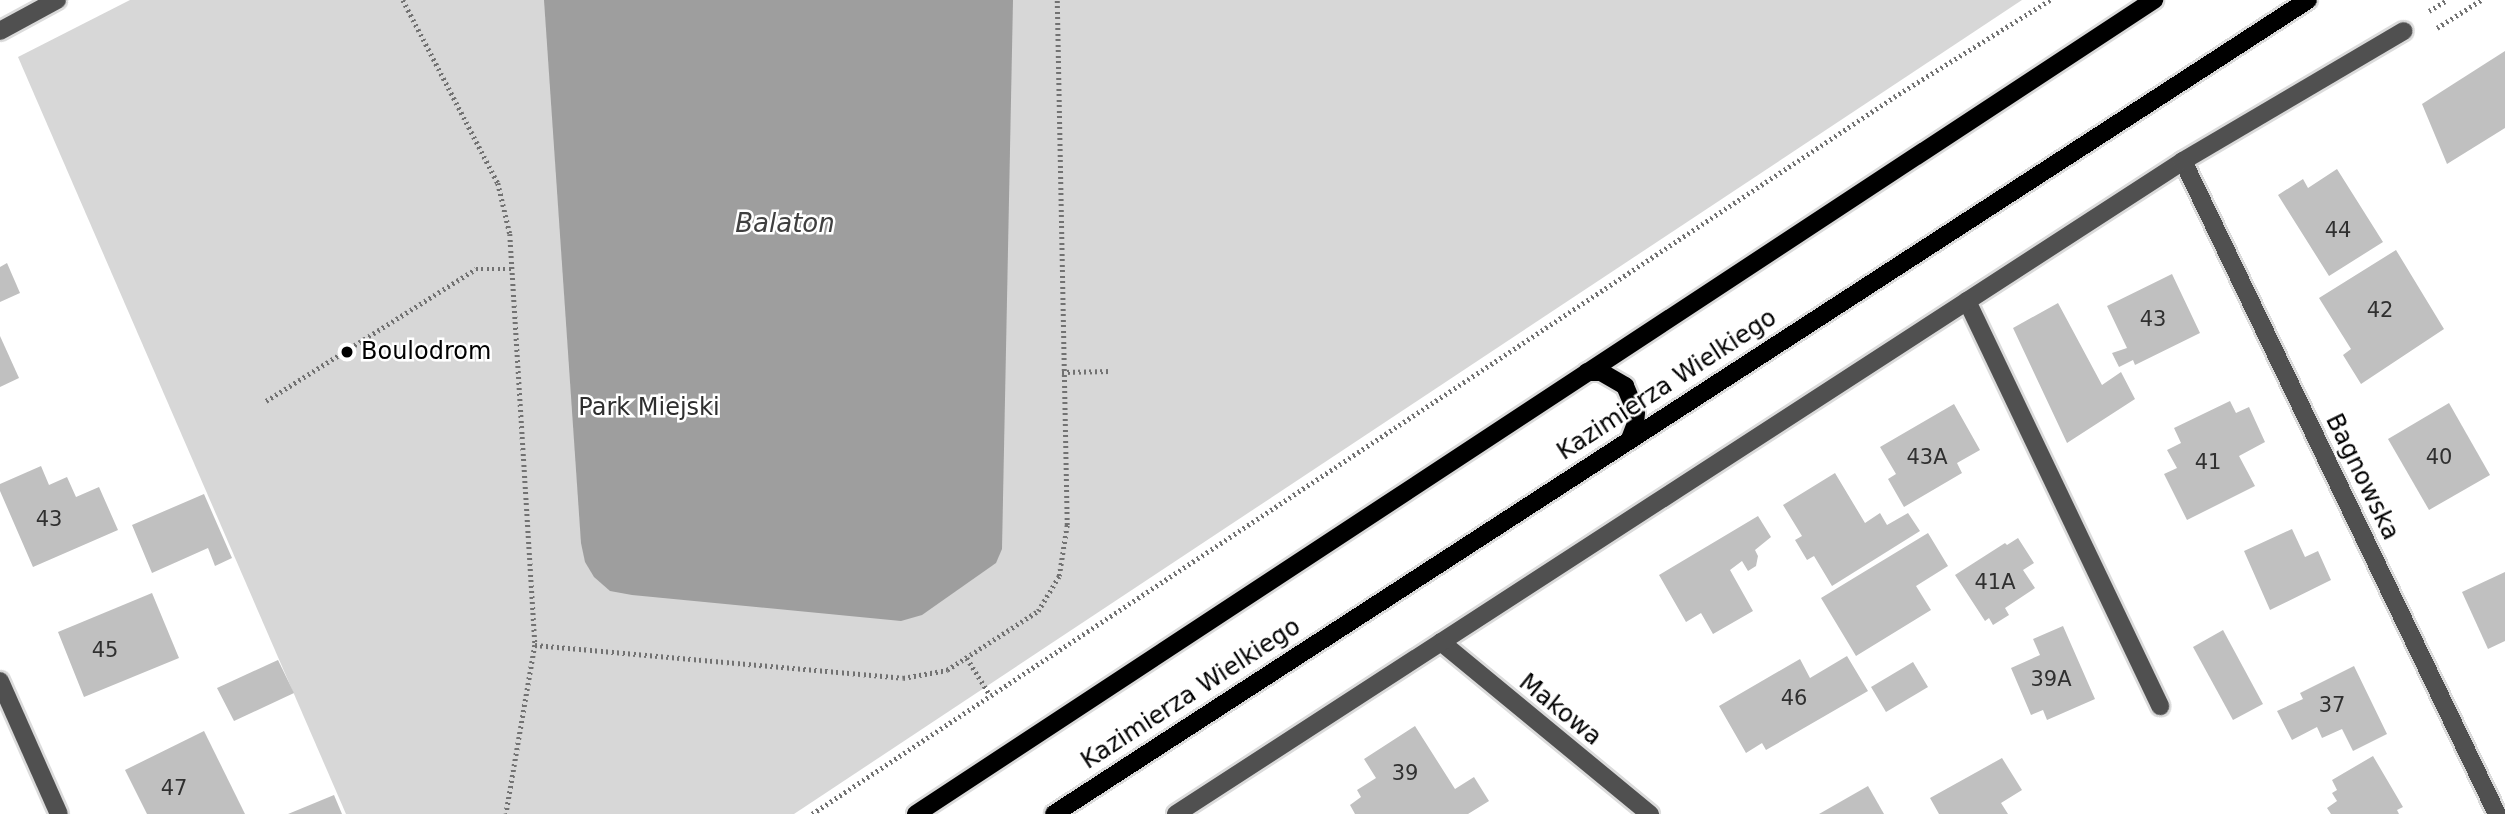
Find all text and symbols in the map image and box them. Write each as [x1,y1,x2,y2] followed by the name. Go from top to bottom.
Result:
[735,208,835,240] water label: Balaton
[2325,217,2351,243] house number: 44
[2367,297,2393,323] house number: 42
[1552,303,1782,467] street label: Kazimierza Wielkiego
[2140,306,2166,332] house number: 43
[361,338,491,366] place label: Boulodrom
[339,344,355,360] marker: Boulodrom
[578,394,720,422] park label: Park Miejski
[2319,409,2405,545] street label: Bagnowska
[1906,444,1948,470] house number: 43A
[2426,444,2452,470] house number: 40
[2195,449,2221,475] house number: 41
[36,506,62,532] house number: 43
[1974,569,2016,595] house number: 41A
[1076,612,1306,776] street label: Kazimierza Wielkiego
[92,637,118,663] house number: 45
[2030,666,2072,692] house number: 39A
[1513,668,1607,752] street label: Makowa
[1781,685,1807,711] house number: 46
[2319,692,2345,718] house number: 37
[1392,760,1418,786] house number: 39
[161,775,187,801] house number: 47

